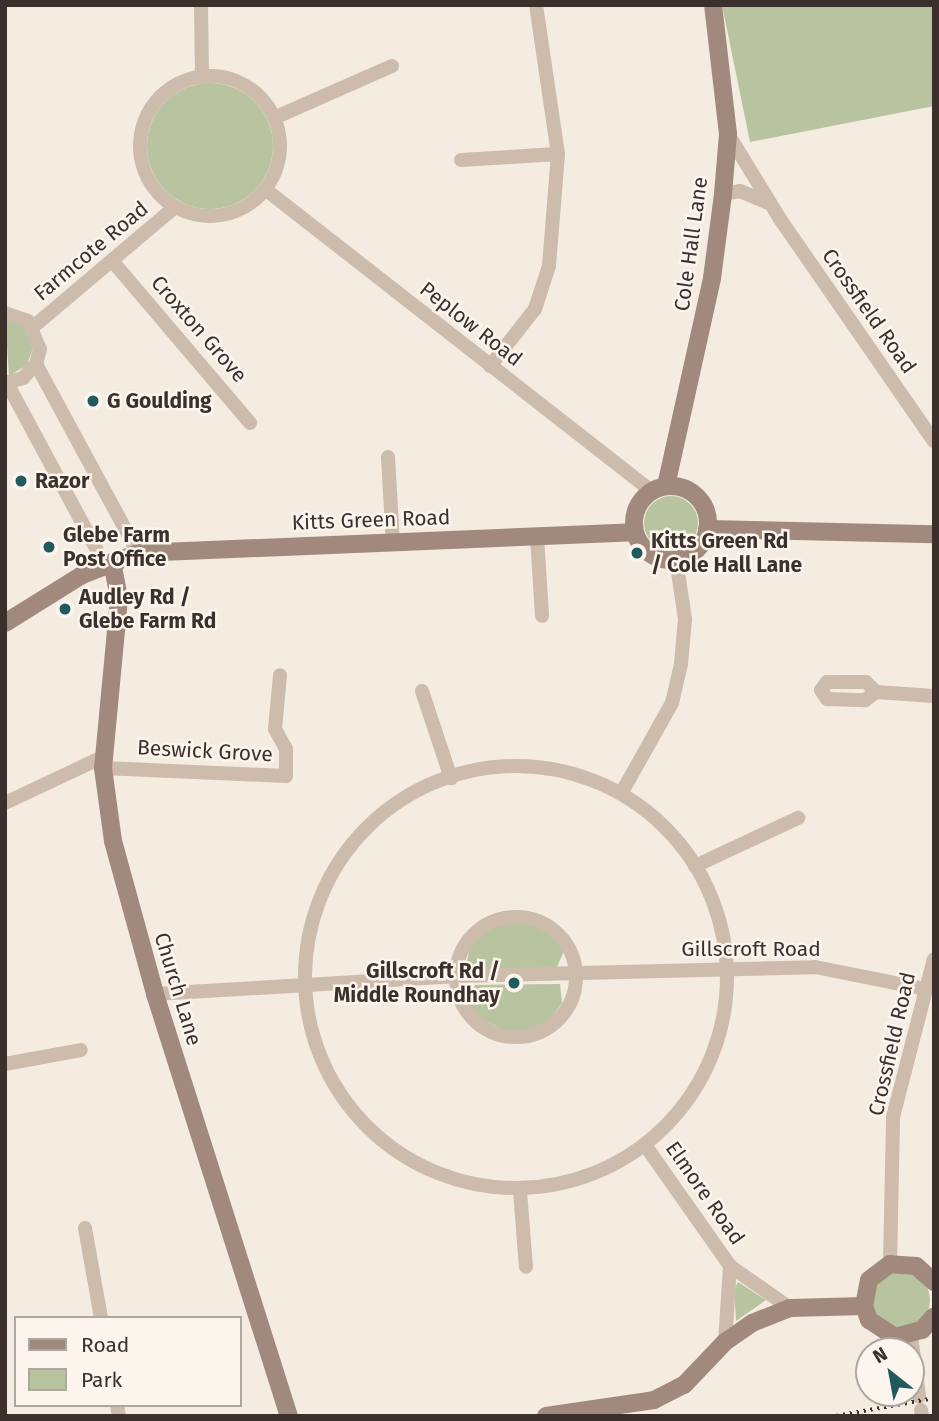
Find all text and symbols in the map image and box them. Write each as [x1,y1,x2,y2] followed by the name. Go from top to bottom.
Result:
[669,175,713,313] street label: Cole Hall Lane
[29,196,153,306] street label: Farmcote Road
[817,244,921,378] street label: Crossfield Road
[146,270,252,388] street label: Croxton Grove
[415,276,527,372] street label: Peplow Road
[107,388,212,414] place label: G Goulding
[85,393,101,409] marker: G Goulding
[35,468,89,494] place label: Razor
[13,473,29,489] marker: Razor
[291,505,451,535] street label: Kitts Green Road
[63,522,170,572] place label: Glebe Farm Post Office
[651,528,802,578] place label: Kitts Green Rd / Cole Hall Lane
[41,539,57,555] marker: Glebe Farm Post Office
[629,545,645,561] marker: Kitts Green Rd / Cole Hall Lane
[79,584,216,634] place label: Audley Rd / Glebe Farm Rd
[57,601,73,617] marker: Audley Rd / Glebe Farm Rd
[137,735,273,767] street label: Beswick Grove
[149,929,207,1049] street label: Church Lane
[681,936,821,962] street label: Gillscroft Road
[334,958,500,1008] place label: Gillscroft Rd / Middle Roundhay
[863,970,921,1118] street label: Crossfield Road
[506,975,522,991] marker: Gillscroft Rd / Middle Roundhay
[660,1136,750,1250] street label: Elmore Road
[14,1316,242,1407] legend
[81,1332,129,1358] text: Road
[855,1337,925,1407] north arrow
[869,1342,891,1368] text: N
[81,1367,122,1393] text: Park

